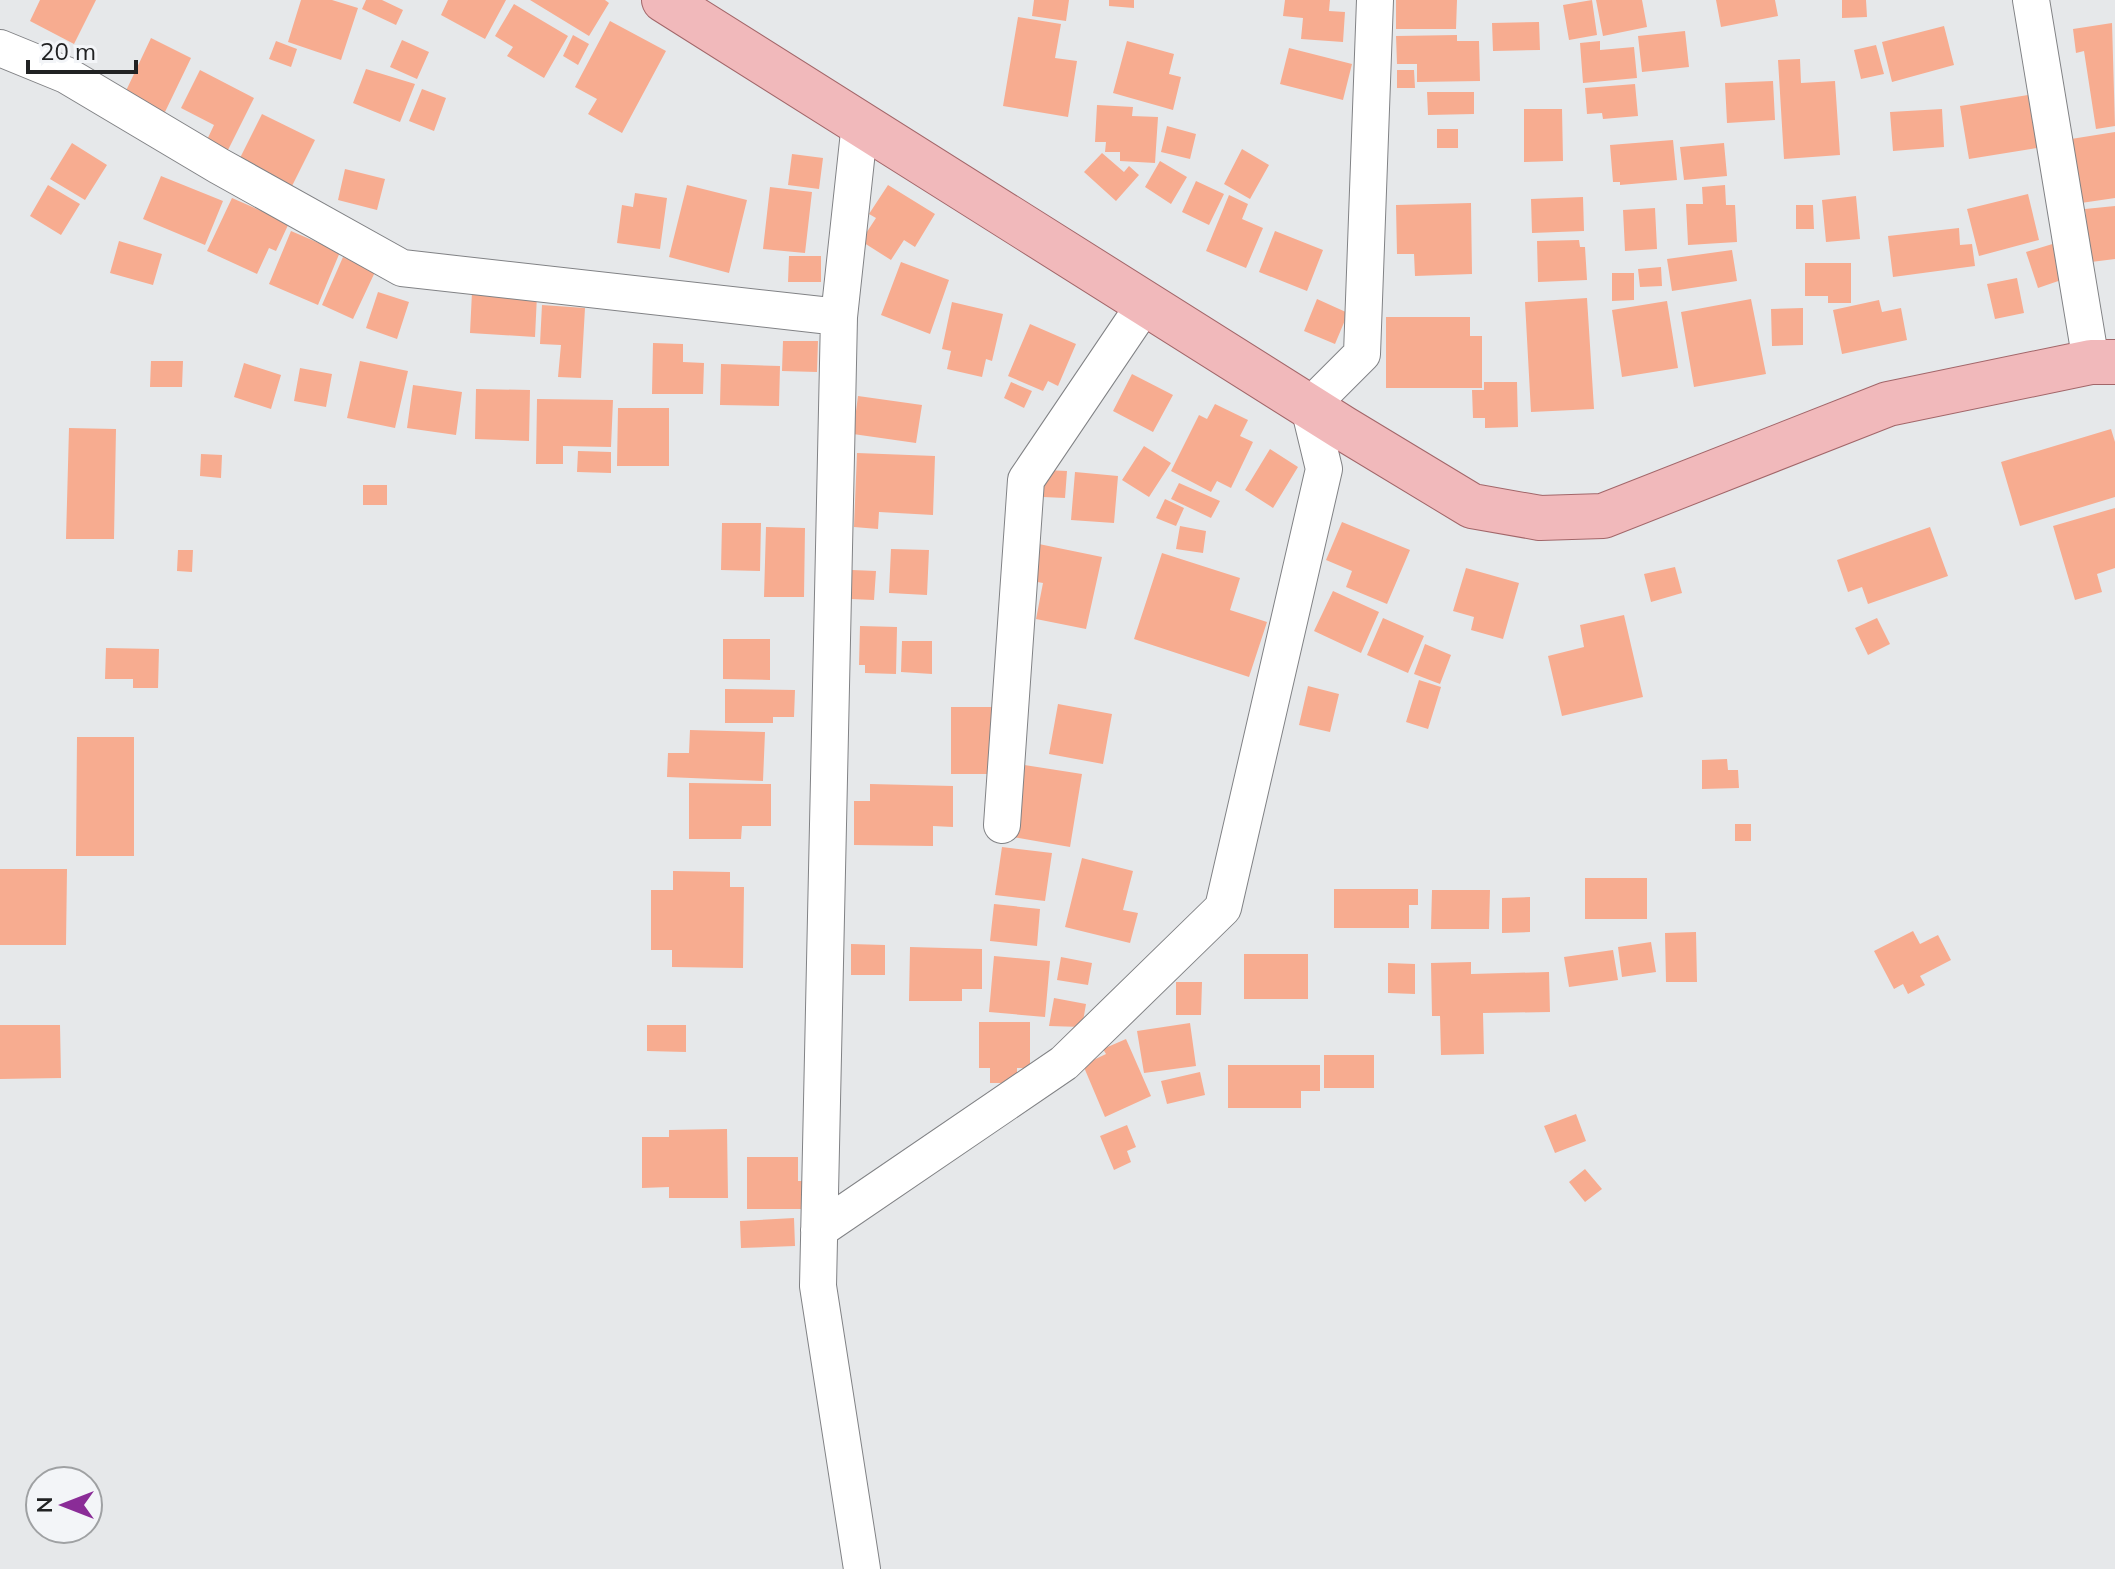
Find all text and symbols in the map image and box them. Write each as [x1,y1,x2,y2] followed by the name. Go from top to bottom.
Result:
[28,24,136,74] scale bar
[40,36,96,66] text: 20 m
[24,1465,104,1545] north arrow
[30,1497,58,1513] text: N

